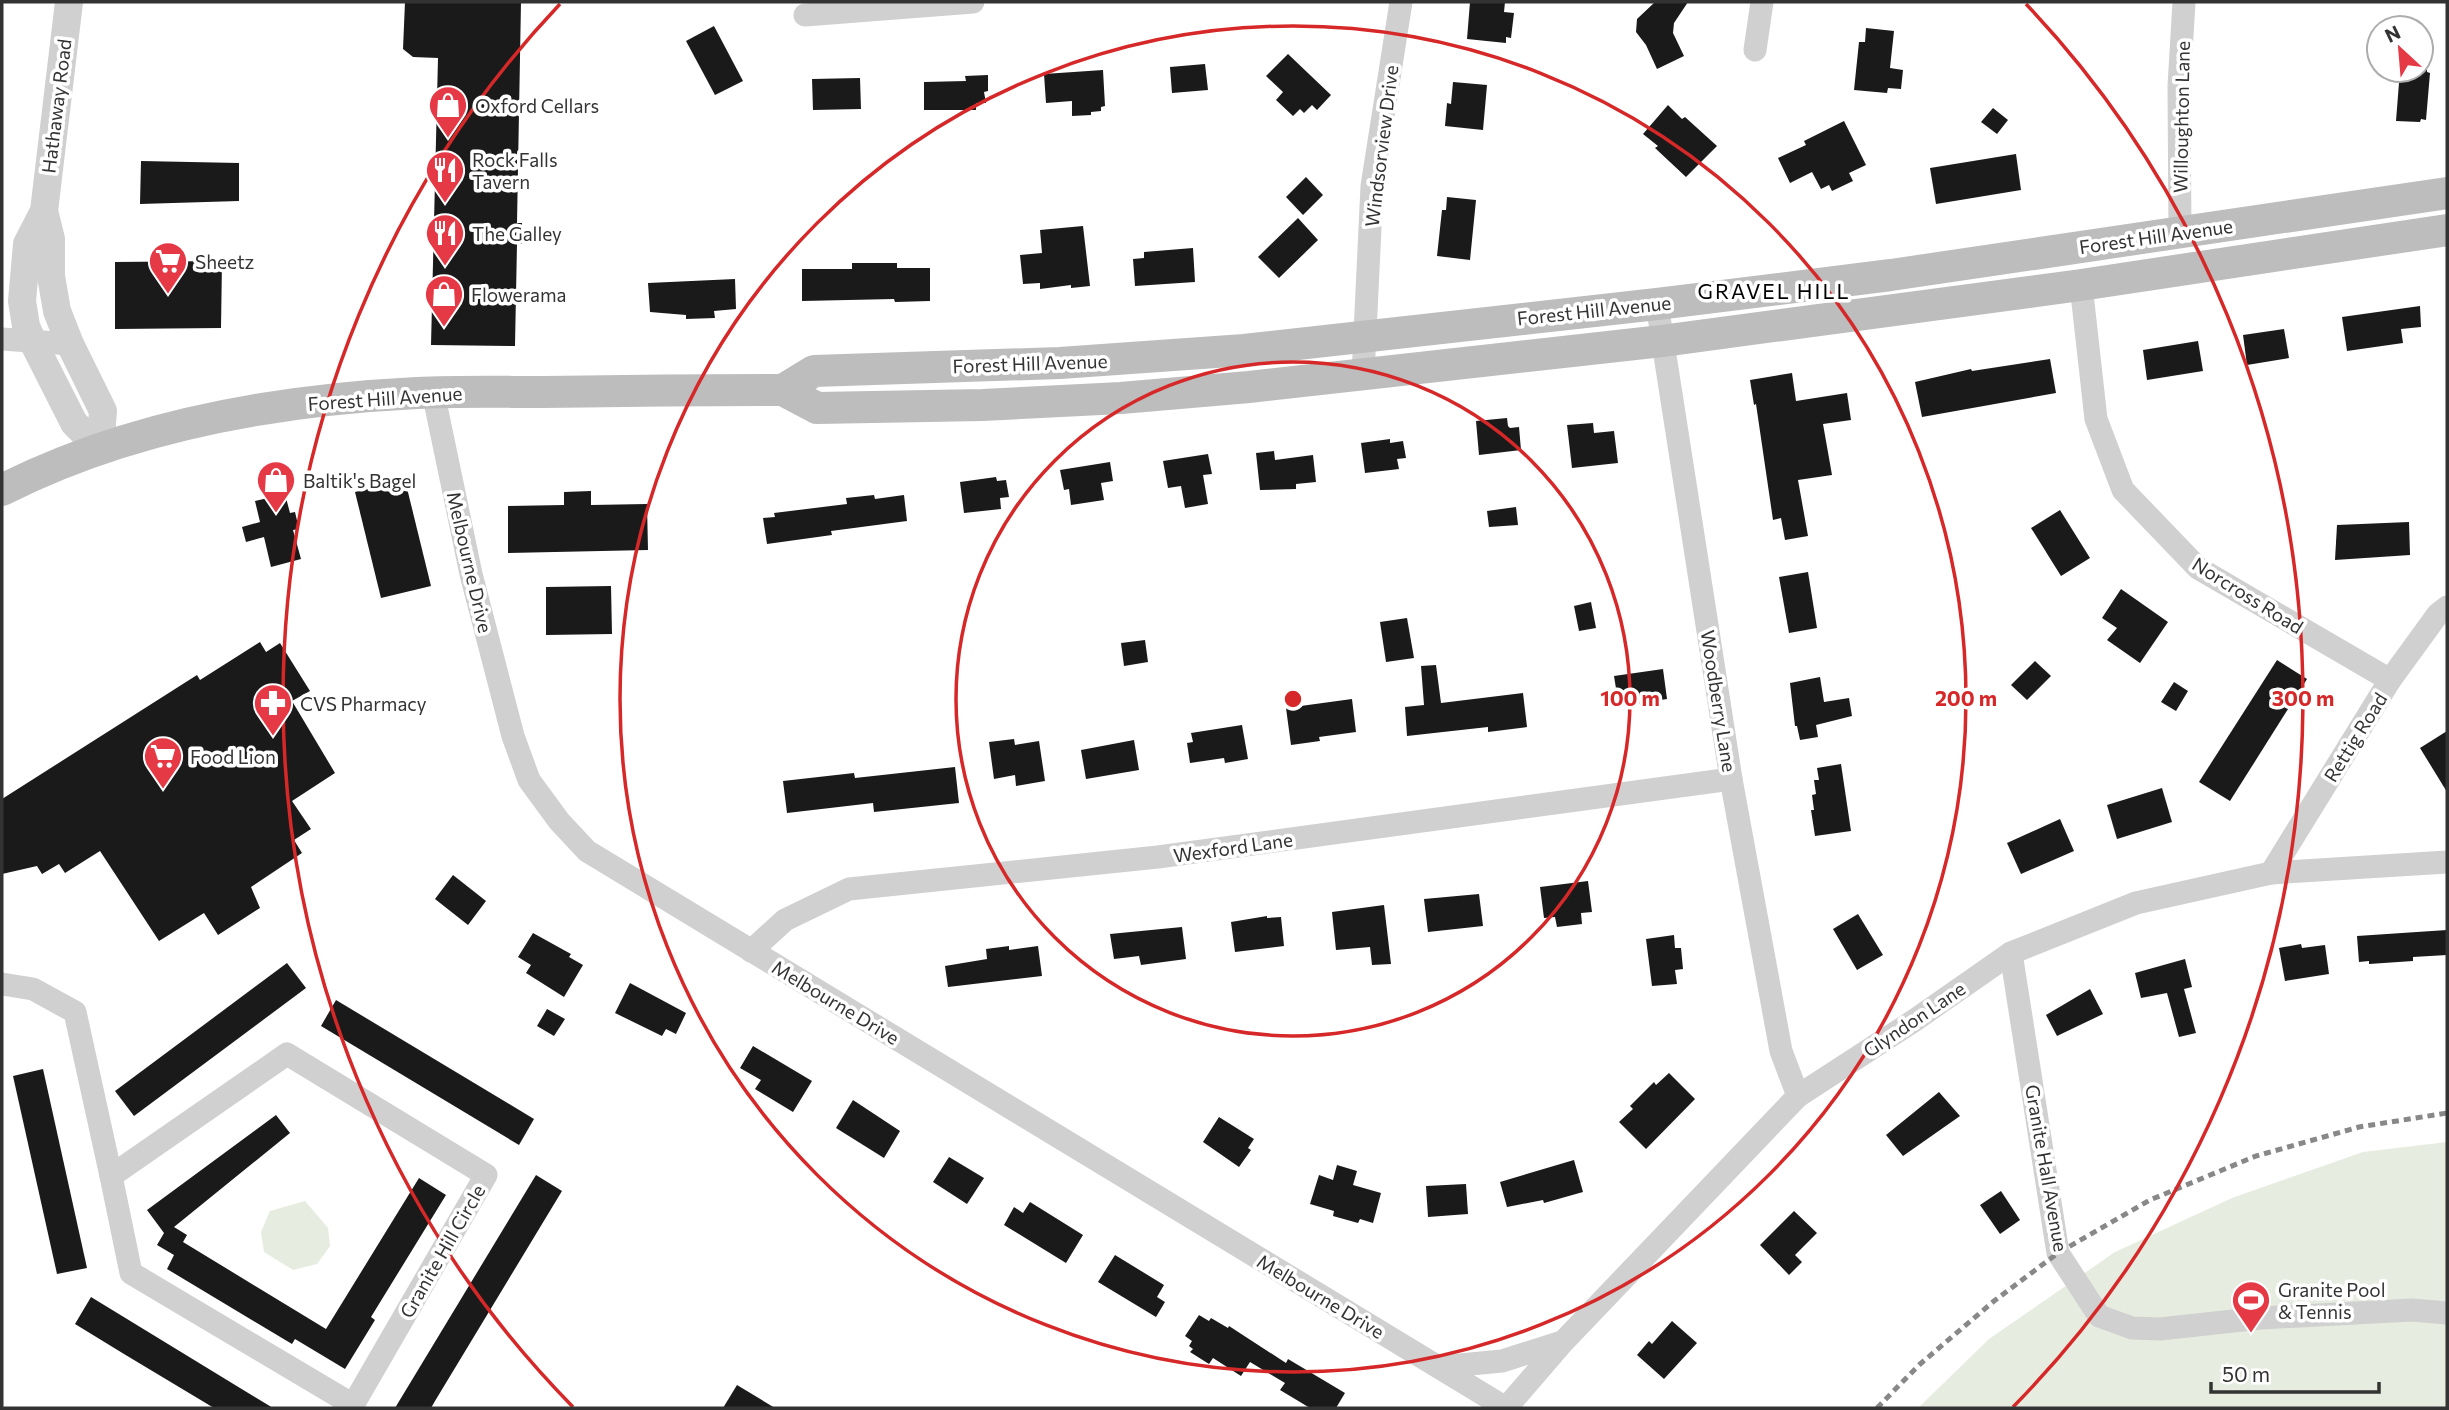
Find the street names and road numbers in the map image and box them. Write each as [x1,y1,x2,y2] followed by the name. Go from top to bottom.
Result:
[36,38,76,174] street label: Hathaway Road
[2168,41,2194,193] street label: Willoughton Lane
[1360,64,1402,228] street label: Windsorview Drive
[2078,214,2234,258] street label: Forest Hill Avenue
[1516,290,1672,330] street label: Forest Hill Avenue
[952,349,1108,377] street label: Forest Hill Avenue
[307,381,463,415] street label: Forest Hill Avenue
[443,489,497,635] street label: Melbourne Drive
[2188,552,2308,638] street label: Norcross Road
[1696,628,1742,774] street label: Woodberry Lane
[2319,688,2391,786] street label: Rettig Road
[1172,827,1294,867] street label: Wexford Lane
[768,955,904,1049] street label: Melbourne Drive
[1859,976,1969,1062] street label: Glyndon Lane
[2021,1083,2073,1253] street label: Granite Hall Avenue
[394,1180,490,1322] street label: Granite Hill Circle
[1253,1249,1389,1343] street label: Melbourne Drive

